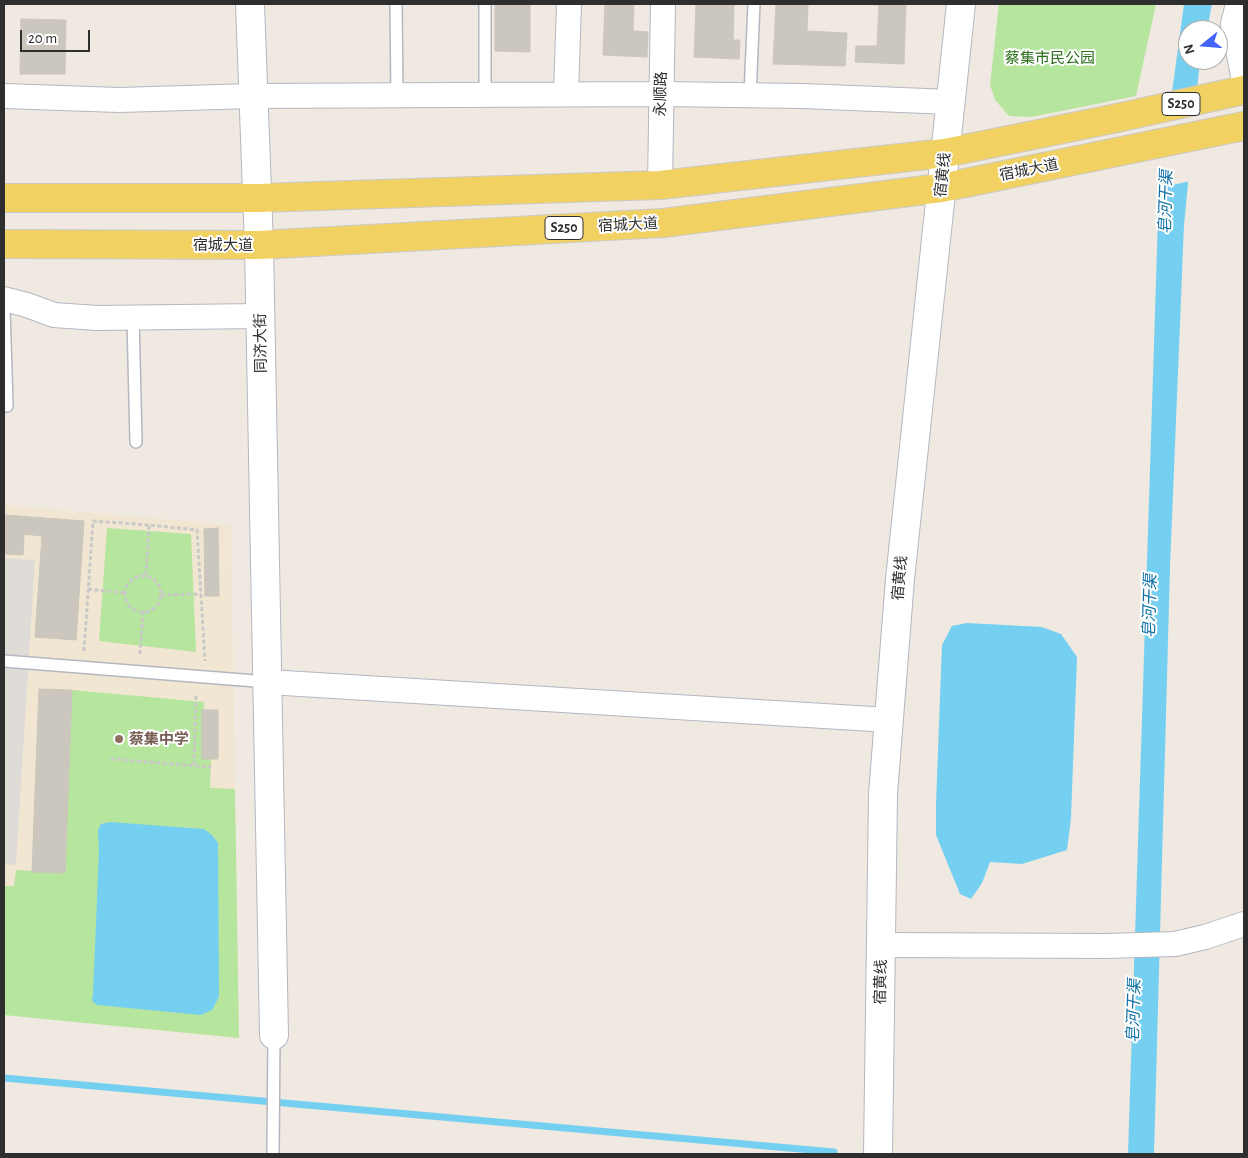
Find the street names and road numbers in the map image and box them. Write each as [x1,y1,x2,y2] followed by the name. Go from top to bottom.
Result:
[652,71,670,117] street label: 永顺路
[1162,92,1200,116] road number: S250
[932,152,954,198] street label: 宿黄线
[998,155,1060,185] street label: 宿城大道
[598,214,658,236] street label: 宿城大道
[545,217,583,240] road number: S250
[193,236,253,254] street label: 宿城大道
[251,313,271,373] street label: 同济大街
[889,555,911,601] street label: 宿黄线
[872,959,890,1005] street label: 宿黄线

